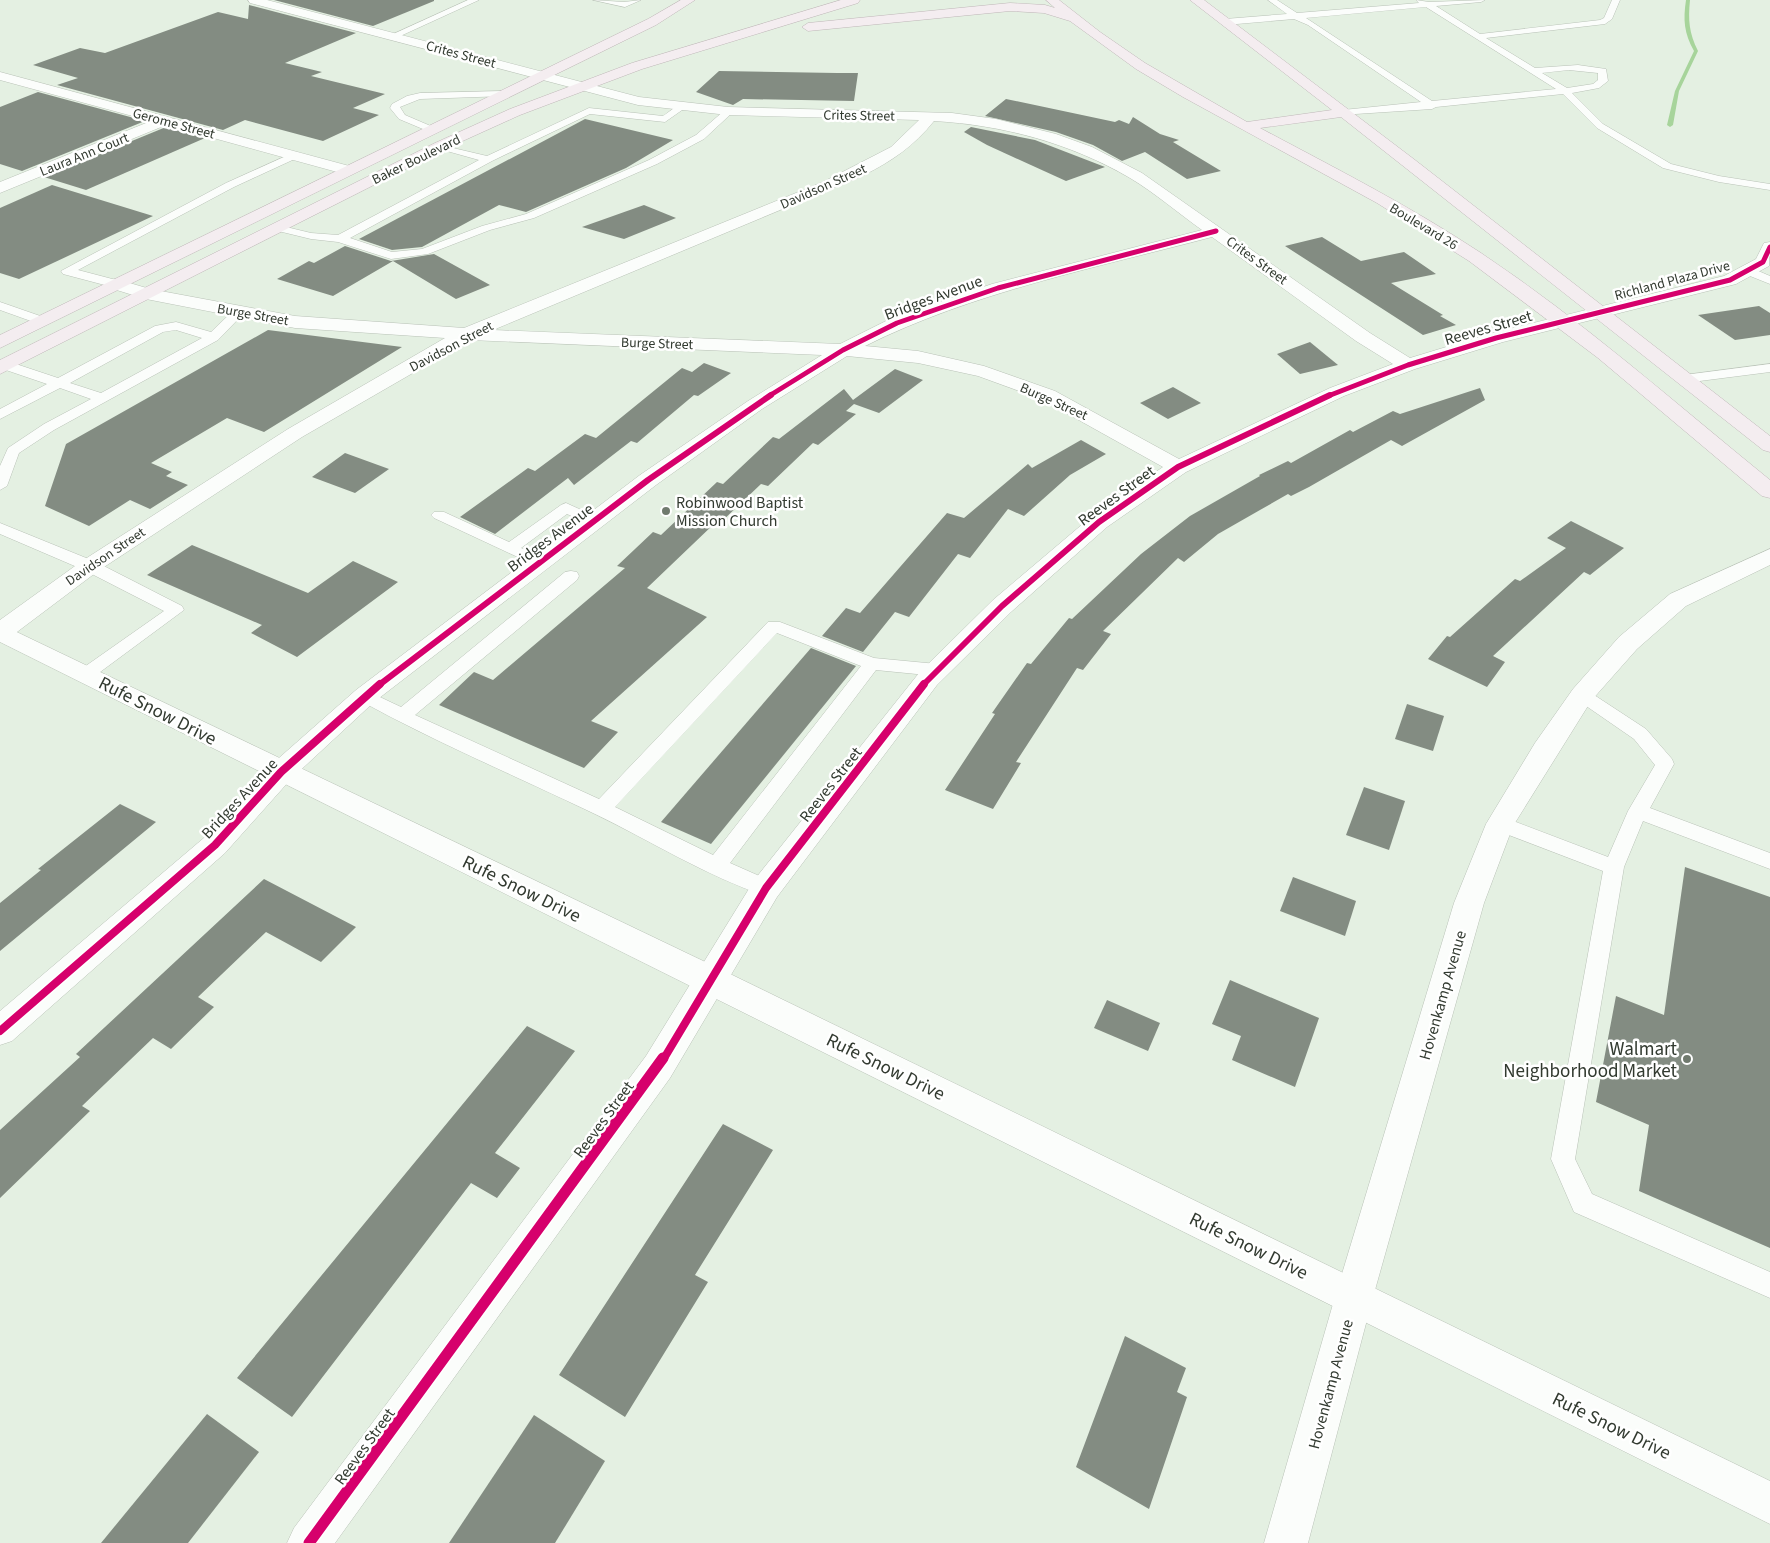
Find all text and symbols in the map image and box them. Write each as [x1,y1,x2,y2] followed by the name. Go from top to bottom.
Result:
[424,36,498,74] street label: Crites Street
[130,103,217,145] street label: Gerome Street
[823,105,895,127] street label: Crites Street
[37,128,132,182] street label: Laura Ann Court
[369,130,464,190] street label: Baker Boulevard
[777,159,870,215] street label: Davidson Street
[1386,199,1461,255] street label: Boulevard 26
[1222,232,1291,290] street label: Crites Street
[1612,256,1732,306] street label: Richland Plaza Drive
[881,270,985,326] street label: Bridges Avenue
[216,299,290,331] street label: Burge Street
[1442,305,1535,351] street label: Reeves Street
[406,316,497,377] street label: Davidson Street
[621,333,694,355] street label: Burge Street
[1017,378,1091,426] street label: Burge Street
[1074,460,1160,531] street label: Reeves Street
[676,492,804,532] place label: Robinwood Baptist Mission Church
[503,498,598,578] street label: Bridges Avenue
[660,505,672,517] marker: Robinwood Baptist Mission Church
[62,523,150,591] street label: Davidson Street
[94,670,221,753] street label: Rufe Snow Drive
[794,742,868,827] street label: Reeves Street
[197,754,283,844] street label: Bridges Avenue
[457,849,585,930] street label: Rufe Snow Drive
[1414,928,1472,1063] street label: Hovenkamp Avenue
[821,1027,949,1108] street label: Rufe Snow Drive
[1503,1036,1678,1085] place label: Walmart Neighborhood Market
[1681,1053,1693,1065] marker: Walmart Neighborhood Market
[568,1076,640,1163] street label: Reeves Street
[1184,1206,1312,1287] street label: Rufe Snow Drive
[1303,1317,1359,1452] street label: Hovenkamp Avenue
[1547,1386,1675,1467] street label: Rufe Snow Drive
[329,1403,401,1490] street label: Reeves Street

